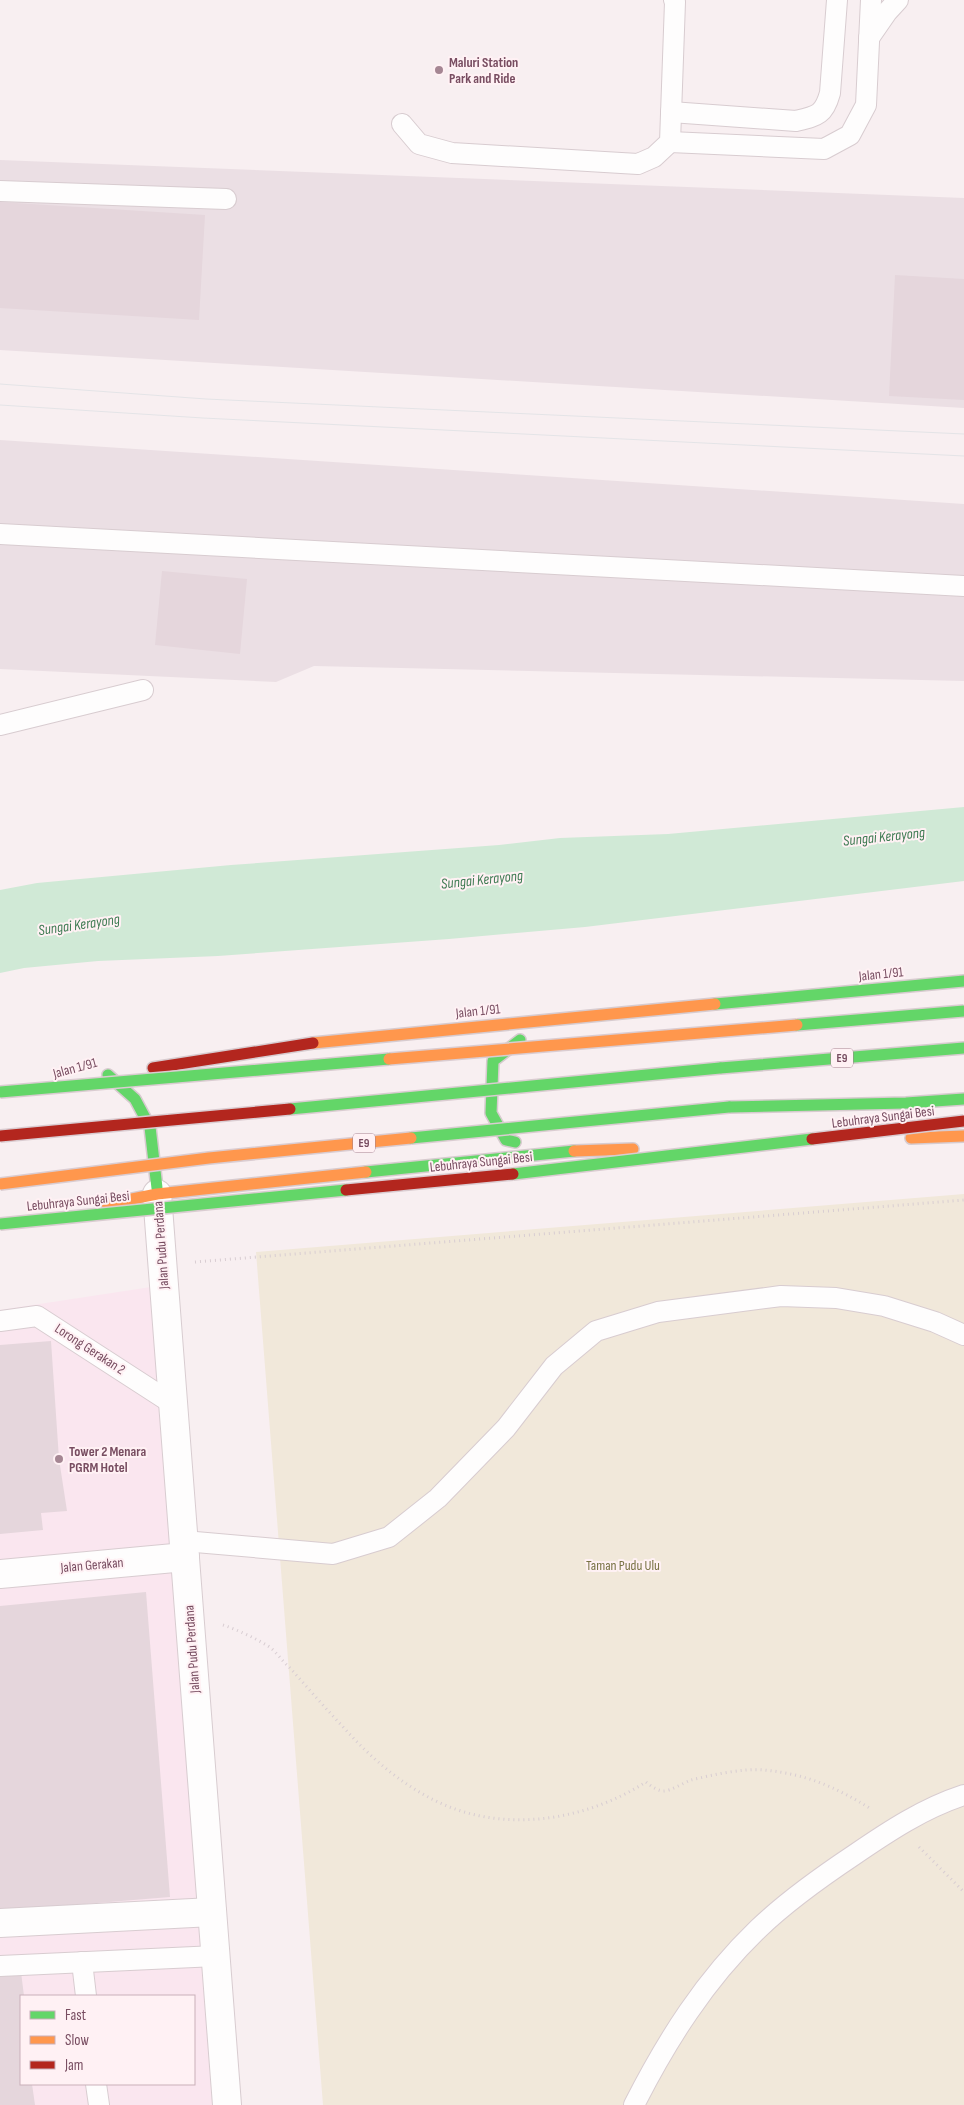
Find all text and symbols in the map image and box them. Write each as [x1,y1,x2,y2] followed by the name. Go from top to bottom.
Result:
[449,54,518,87] place label: Maluri Station Park and Ride
[433,64,445,76] marker: Maluri Station Park and Ride
[842,823,926,851] water label: Sungai Kerayong
[440,866,524,894] water label: Sungai Kerayong
[37,910,121,940] water label: Sungai Kerayong
[857,963,904,985] street label: Jalan 1/91
[454,1000,501,1022] street label: Jalan 1/91
[831,1048,853,1068] road number: E9
[50,1054,99,1082] street label: Jalan 1/91
[831,1102,935,1132] street label: Lebuhraya Sungai Besi
[353,1134,375,1152] road number: E9
[429,1148,533,1176] street label: Lebuhraya Sungai Besi
[26,1187,130,1215] street label: Lebuhraya Sungai Besi
[149,1200,173,1291] street label: Jalan Pudu Perdana
[51,1320,129,1378] street label: Lorong Gerakan 2
[69,1443,146,1476] place label: Tower 2 Menara PGRM Hotel
[53,1453,65,1465] marker: Tower 2 Menara PGRM Hotel
[59,1554,124,1576] street label: Jalan Gerakan
[586,1557,660,1574] park label: Taman Pudu Ulu
[180,1604,204,1695] street label: Jalan Pudu Perdana
[20,1995,195,2085] legend
[65,2006,87,2025] text: Fast
[65,2031,89,2050] text: Slow
[64,2056,83,2075] text: Jam

